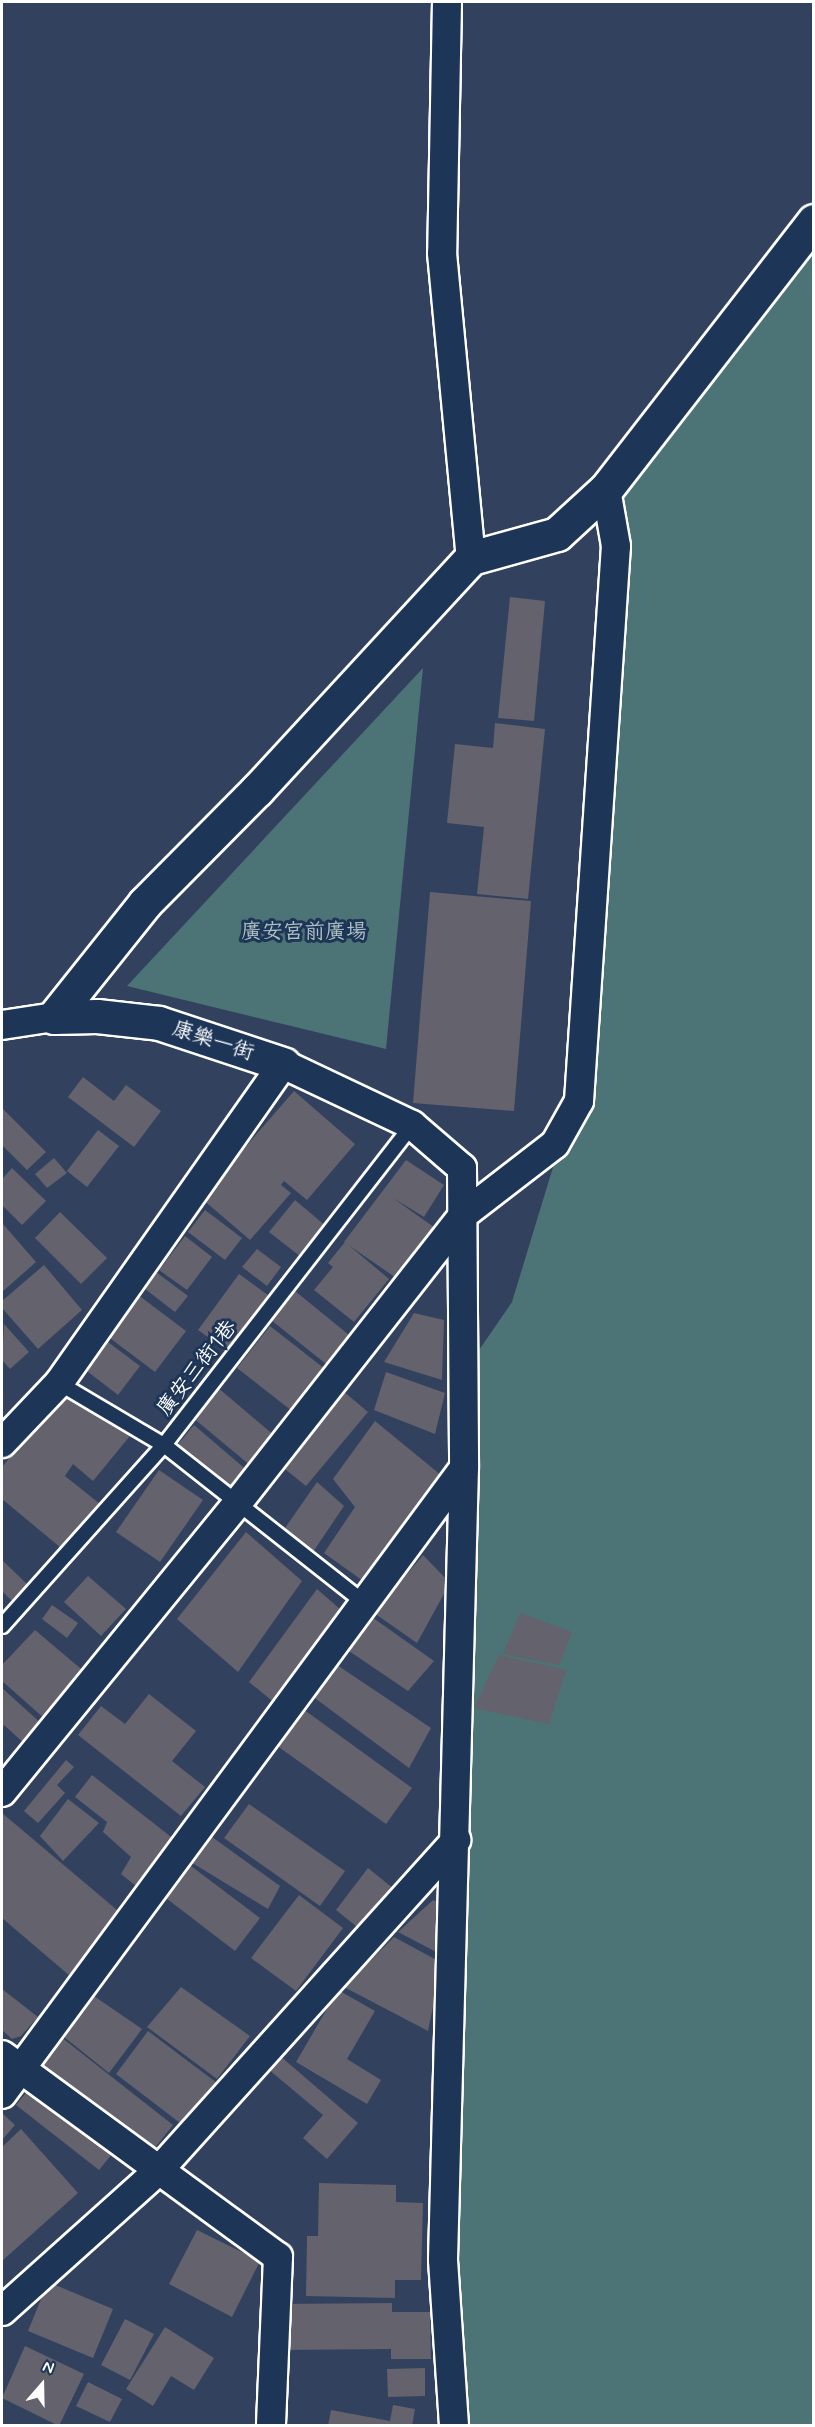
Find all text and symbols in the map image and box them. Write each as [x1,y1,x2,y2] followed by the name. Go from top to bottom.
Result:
[241,919,367,945] park label: 廣安宮前廣場
[169,1016,257,1066] street label: 康樂一街
[152,1315,242,1421] street label: 廣安三街1巷
[12,2355,72,2415] north arrow
[40,2356,57,2379] text: N

